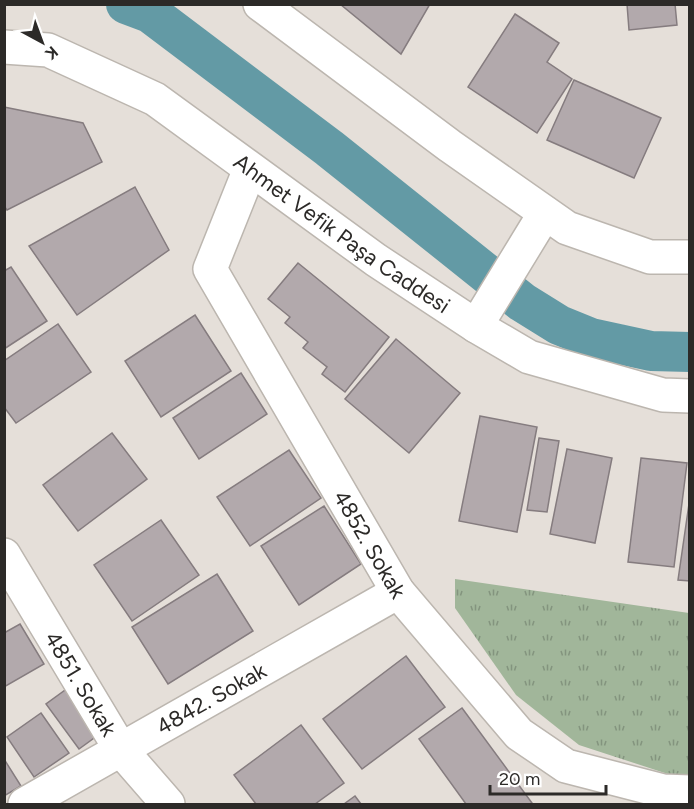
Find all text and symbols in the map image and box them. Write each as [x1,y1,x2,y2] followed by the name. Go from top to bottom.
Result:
[12,12,72,72] north arrow
[41,42,62,64] text: K
[228,148,455,319] street label: Ahmet Vefik Paşa Caddesi
[328,485,412,604] street label: 4852. Sokak
[39,627,123,742] street label: 4851. Sokak
[152,657,271,741] street label: 4842. Sokak
[490,758,606,796] scale bar
[499,768,540,790] text: 20 m

